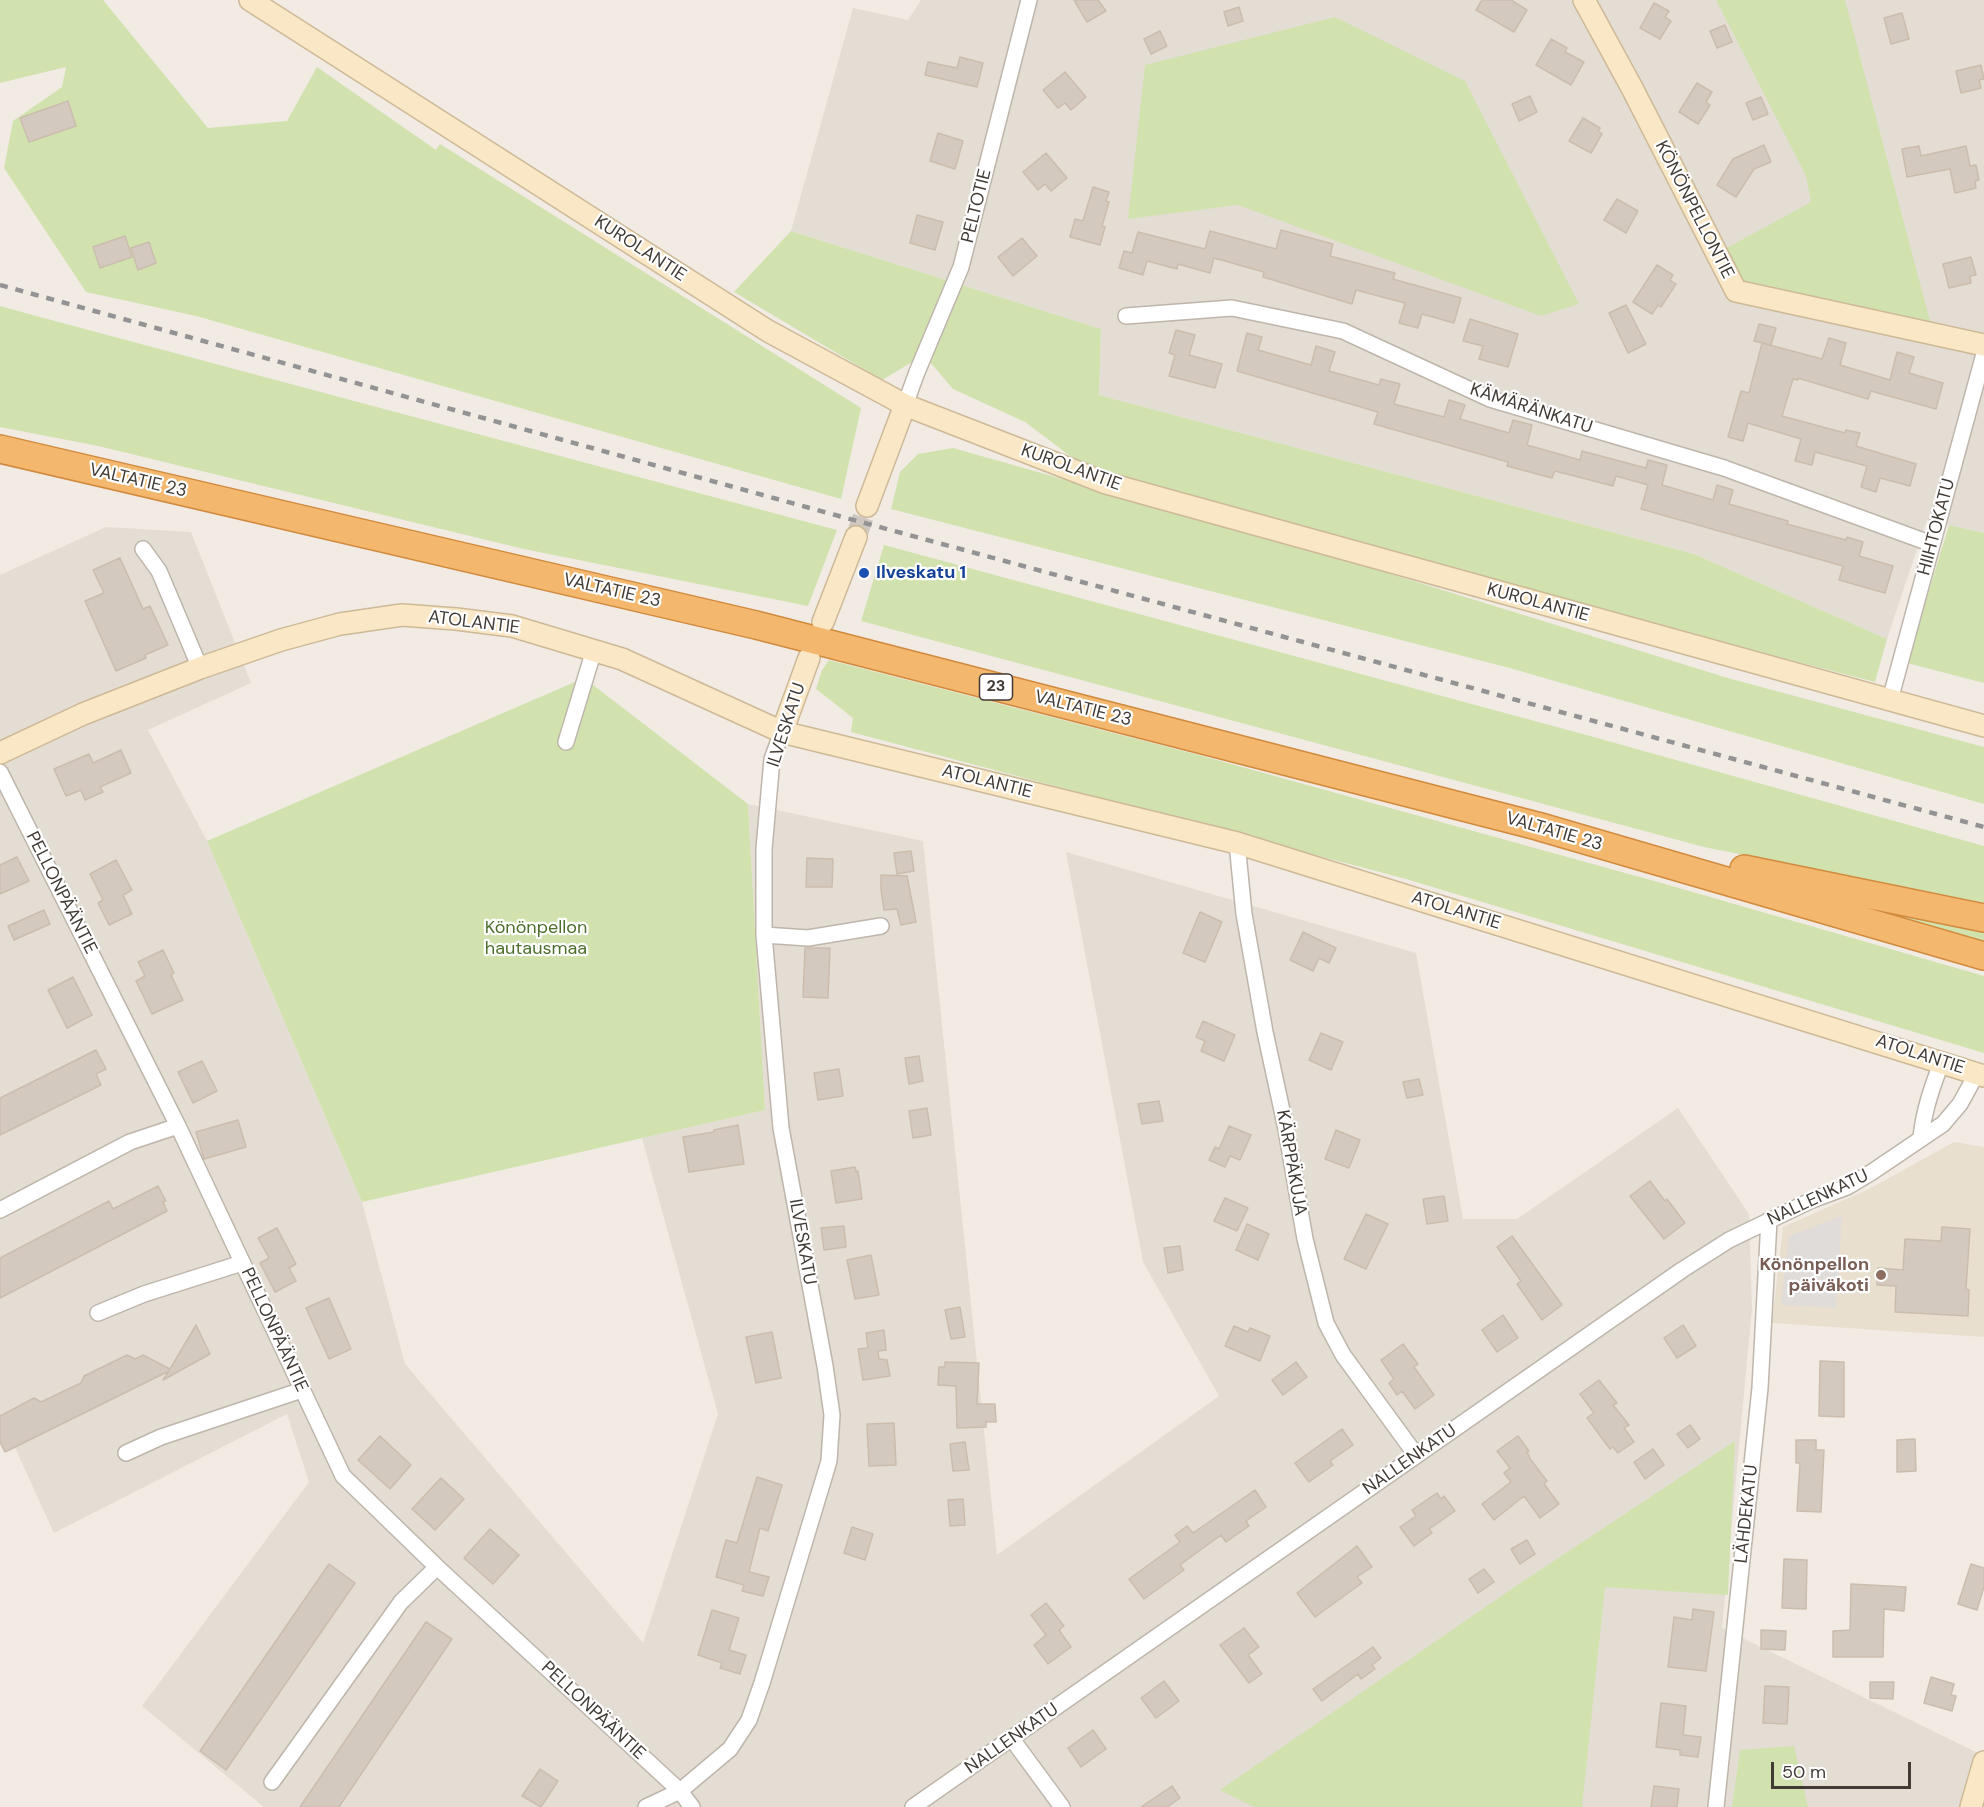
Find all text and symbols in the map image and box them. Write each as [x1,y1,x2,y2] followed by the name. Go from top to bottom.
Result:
[1650,137,1738,283] street label: KÖNÖNPELLONTIE
[957,167,997,245] street label: PELTOTIE
[590,211,690,287] street label: KUROLANTIE
[1467,379,1595,439] street label: KÄMÄRÄNKATU
[1018,440,1124,496] street label: KUROLANTIE
[87,459,189,503] street label: VALTATIE 23
[1914,476,1960,578] street label: HIIHTOKATU
[876,562,966,584] place label: Ilveskatu 1
[857,566,871,580] marker: Ilveskatu 1
[561,569,663,613] street label: VALTATIE 23
[1484,579,1592,627] street label: KUROLANTIE
[427,607,521,639] street label: ATOLANTIE
[980,674,1012,700] road number: 23
[763,680,811,770] street label: ILVESKATU
[1032,687,1134,731] street label: VALTATIE 23
[940,760,1034,804] street label: ATOLANTIE
[1503,808,1605,856] street label: VALTATIE 23
[21,828,101,958] street label: PELLONPÄÄNTIE
[1409,887,1503,935] street label: ATOLANTIE
[485,917,587,960] park label: Könönpellon hautausmaa
[1873,1030,1967,1080] street label: ATOLANTIE
[1271,1108,1311,1218] street label: KÄRPPÄKUJA
[1764,1165,1872,1231] street label: NALLENKATU
[784,1197,820,1287] street label: ILVESKATU
[1760,1254,1869,1296] place label: Könönpellon päiväkoti
[236,1265,312,1395] street label: PELLONPÄÄNTIE
[1874,1268,1888,1282] marker: Könönpellon päiväkoti
[1359,1420,1461,1500] street label: NALLENKATU
[1731,1464,1763,1564] street label: LÄHDEKATU
[536,1657,650,1765] street label: PELLONPÄÄNTIE
[961,1699,1063,1779] street label: NALLENKATU
[1774,1750,1914,1788] scale bar
[1782,1760,1826,1784] text: 50 m

